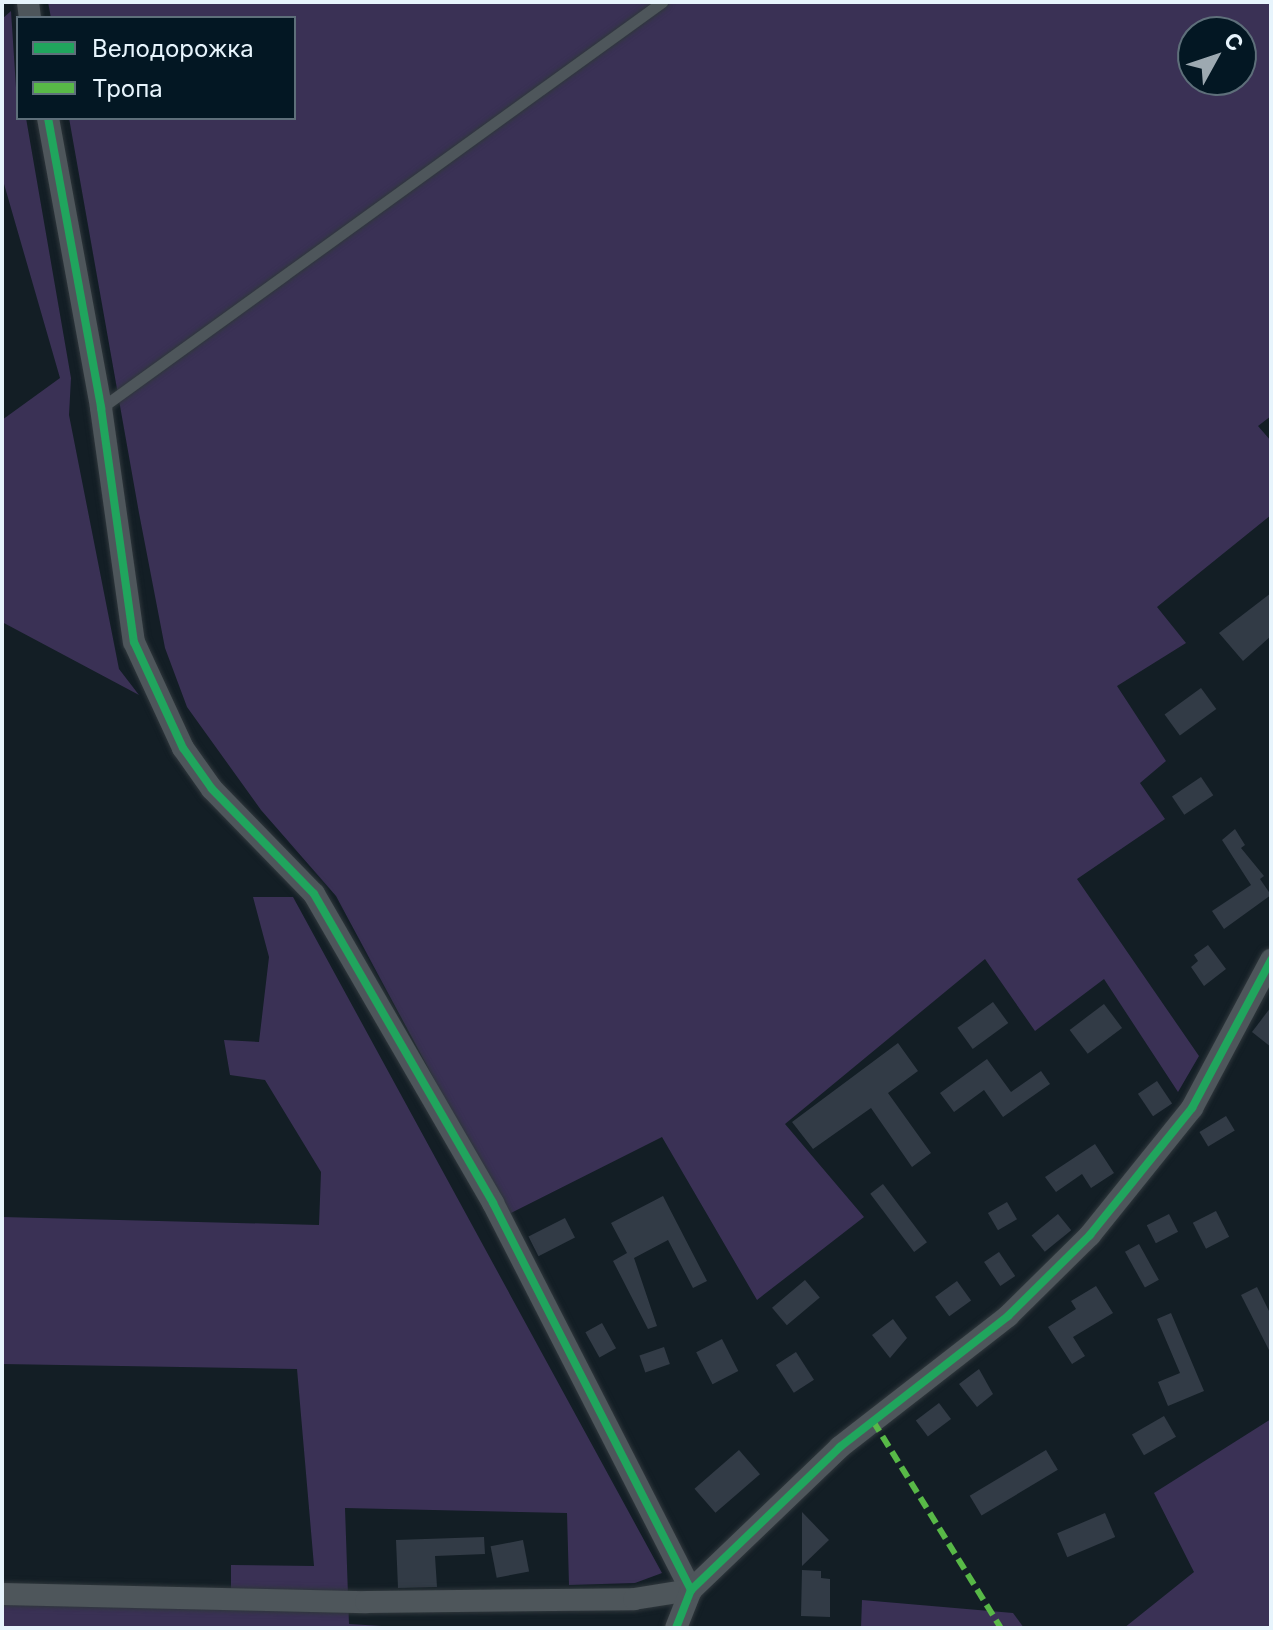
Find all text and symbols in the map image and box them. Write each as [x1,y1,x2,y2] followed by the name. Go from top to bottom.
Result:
[16,16,296,120] legend
[1177,16,1257,96] north arrow
[1219,27,1249,56] text: С
[92,34,254,63] text: Велодорожка
[92,74,163,103] text: Тропа

